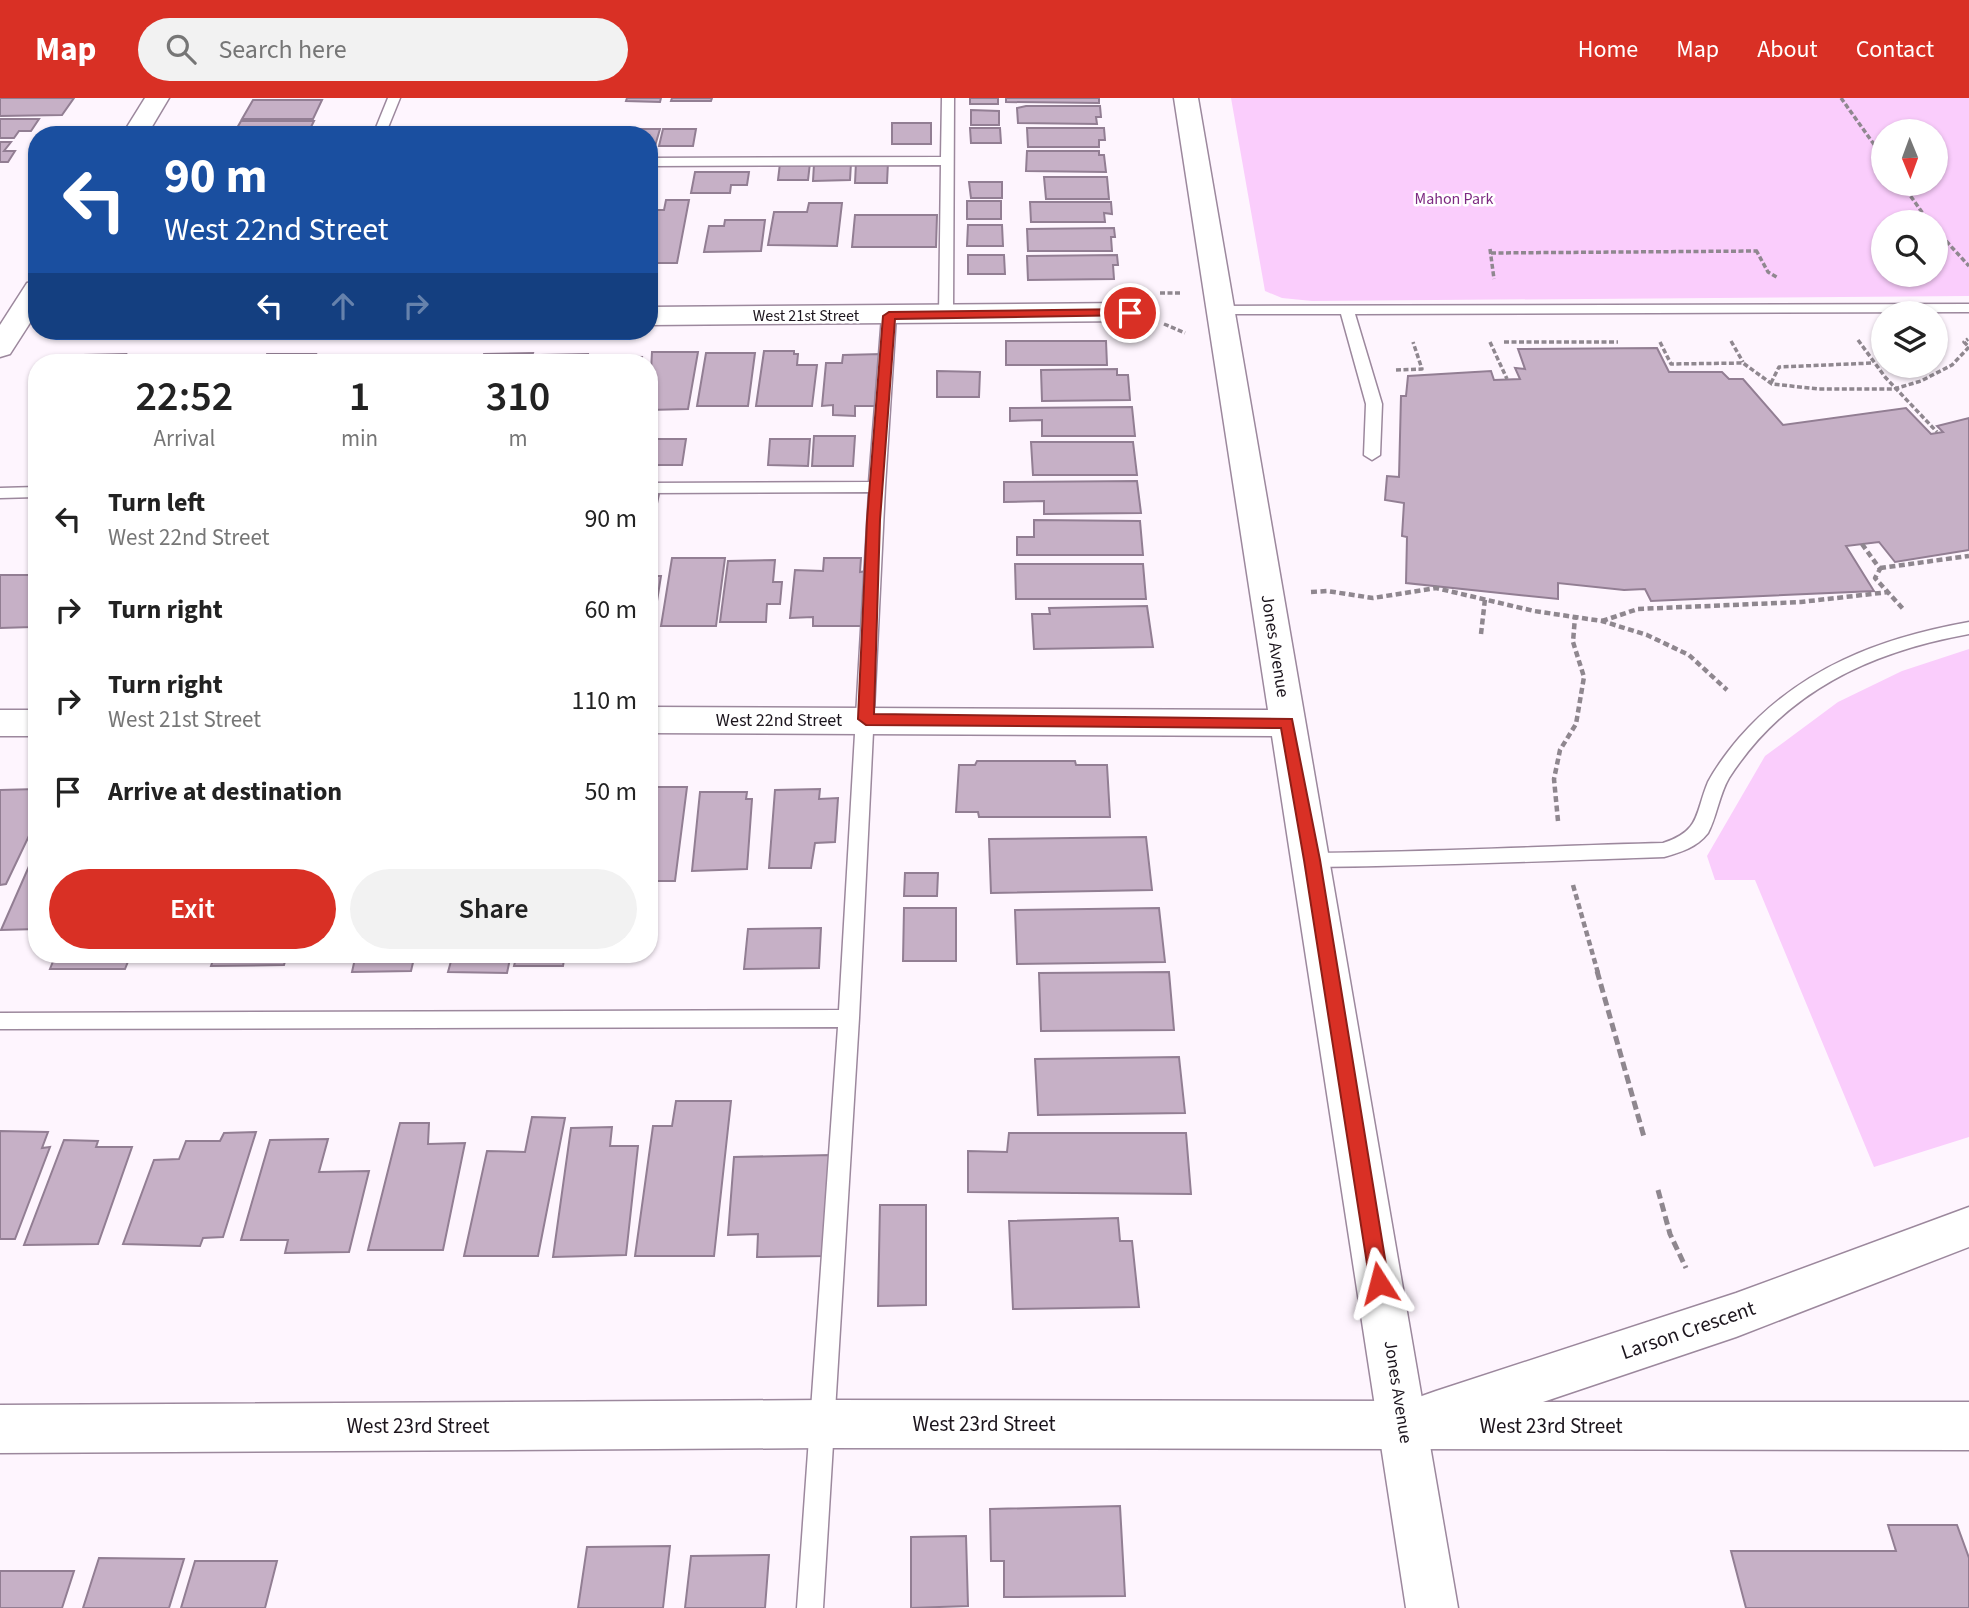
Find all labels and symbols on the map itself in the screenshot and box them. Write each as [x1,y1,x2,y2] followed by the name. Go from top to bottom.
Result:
[1871,119,1948,196] north arrow
[1415,188,1494,210] park label: Mahon Park
[1100,283,1160,343] pin
[753,305,860,327] street label: West 21st Street
[1255,593,1295,699] street label: Jones Avenue
[716,708,842,733] street label: West 22nd Street
[1342,1246,1416,1320] position arrow
[1617,1293,1759,1367] street label: Larson Crescent
[1378,1339,1418,1445] street label: Jones Avenue
[912,1409,1056,1439] street label: West 23rd Street
[346,1411,490,1441] street label: West 23rd Street
[1479,1411,1623,1441] street label: West 23rd Street

